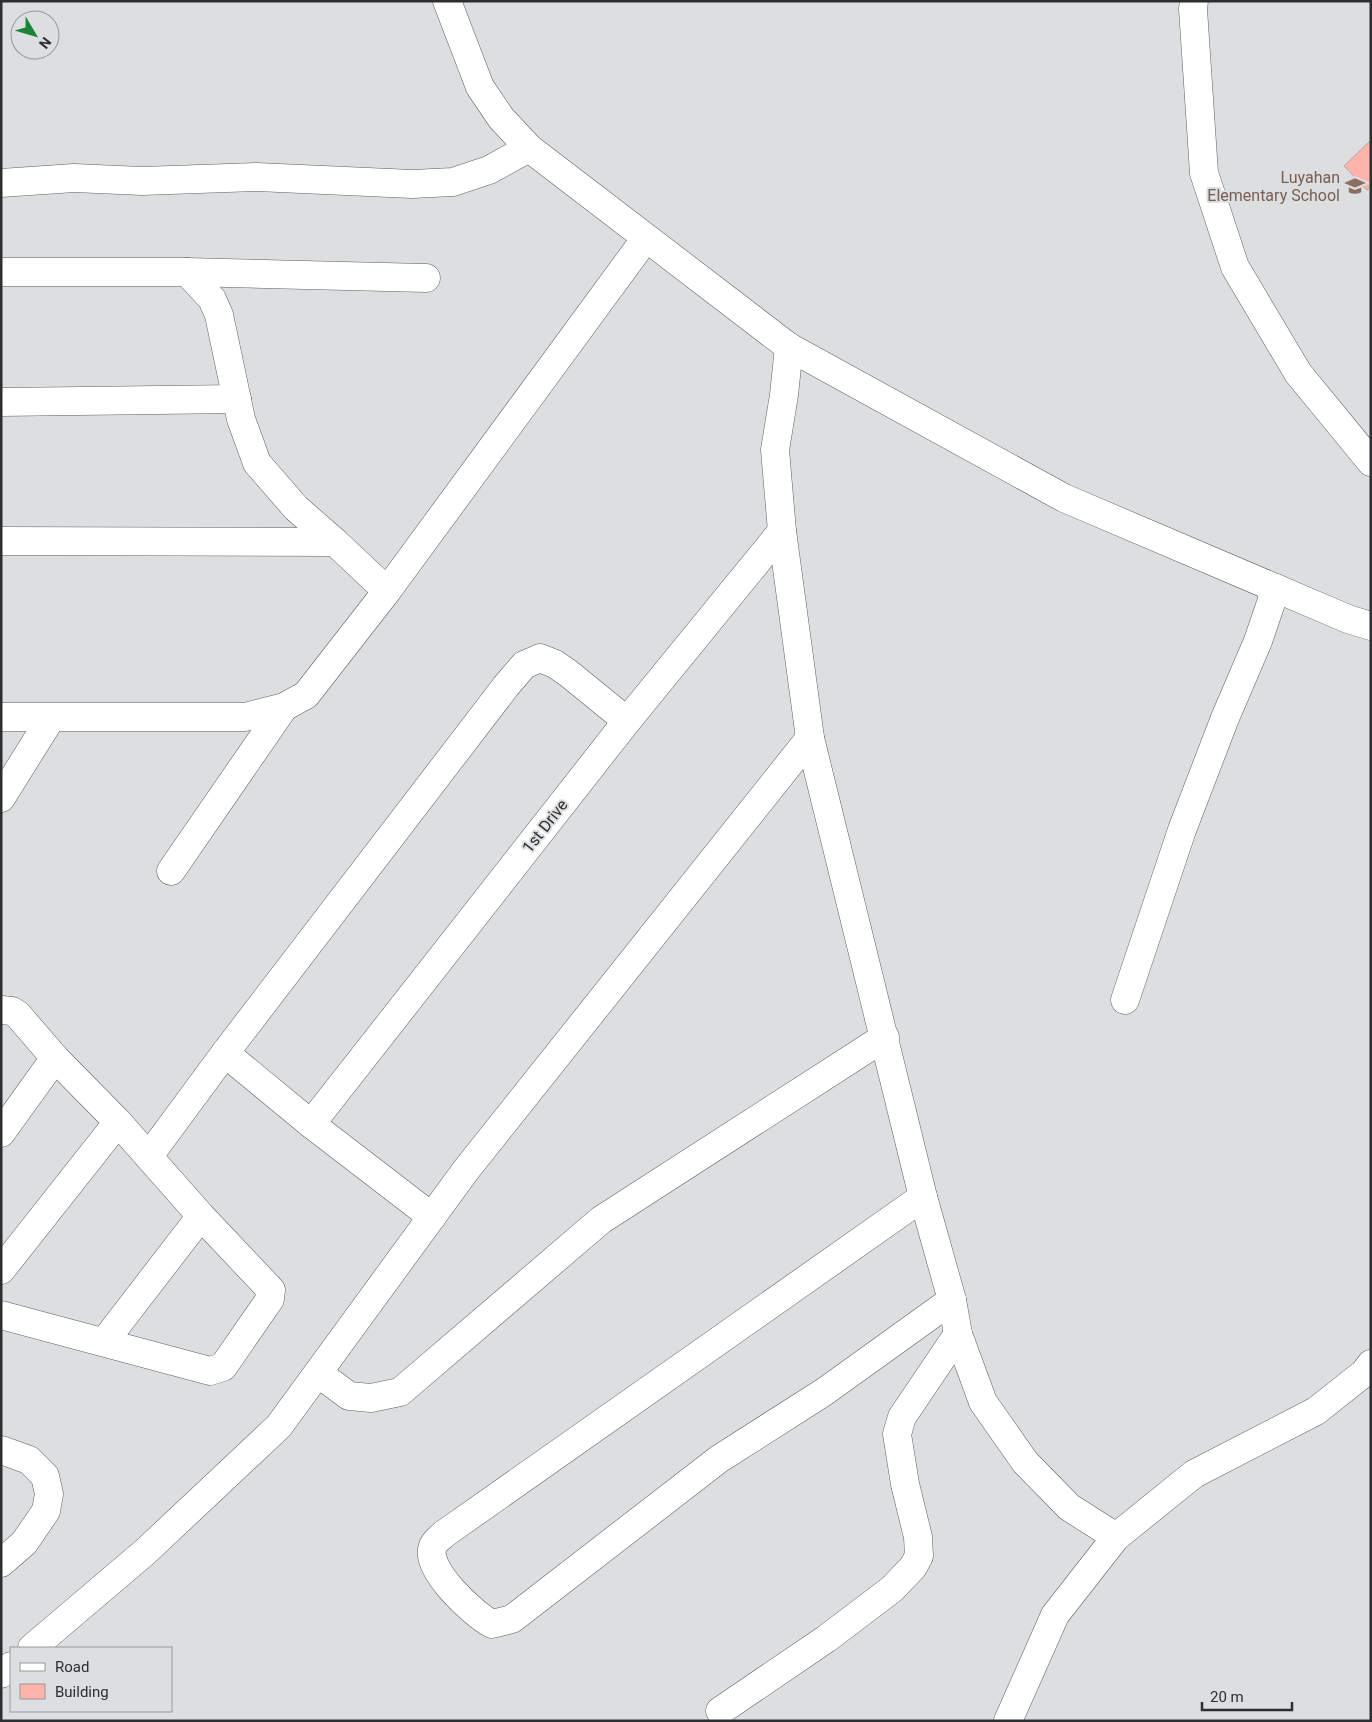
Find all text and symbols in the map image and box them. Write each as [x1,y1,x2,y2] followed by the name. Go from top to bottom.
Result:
[10,10,60,60] north arrow
[36,34,55,52] text: N
[1207,168,1340,205] place label: Luyahan Elementary School
[1344,175,1366,197] school or university icon: Luyahan Elementary School
[518,796,572,856] street label: 1st Drive
[10,1647,172,1712] legend
[55,1658,89,1676] text: Road
[1202,1680,1292,1712] scale bar
[55,1683,109,1701] text: Building
[1210,1688,1244,1706] text: 20 m

